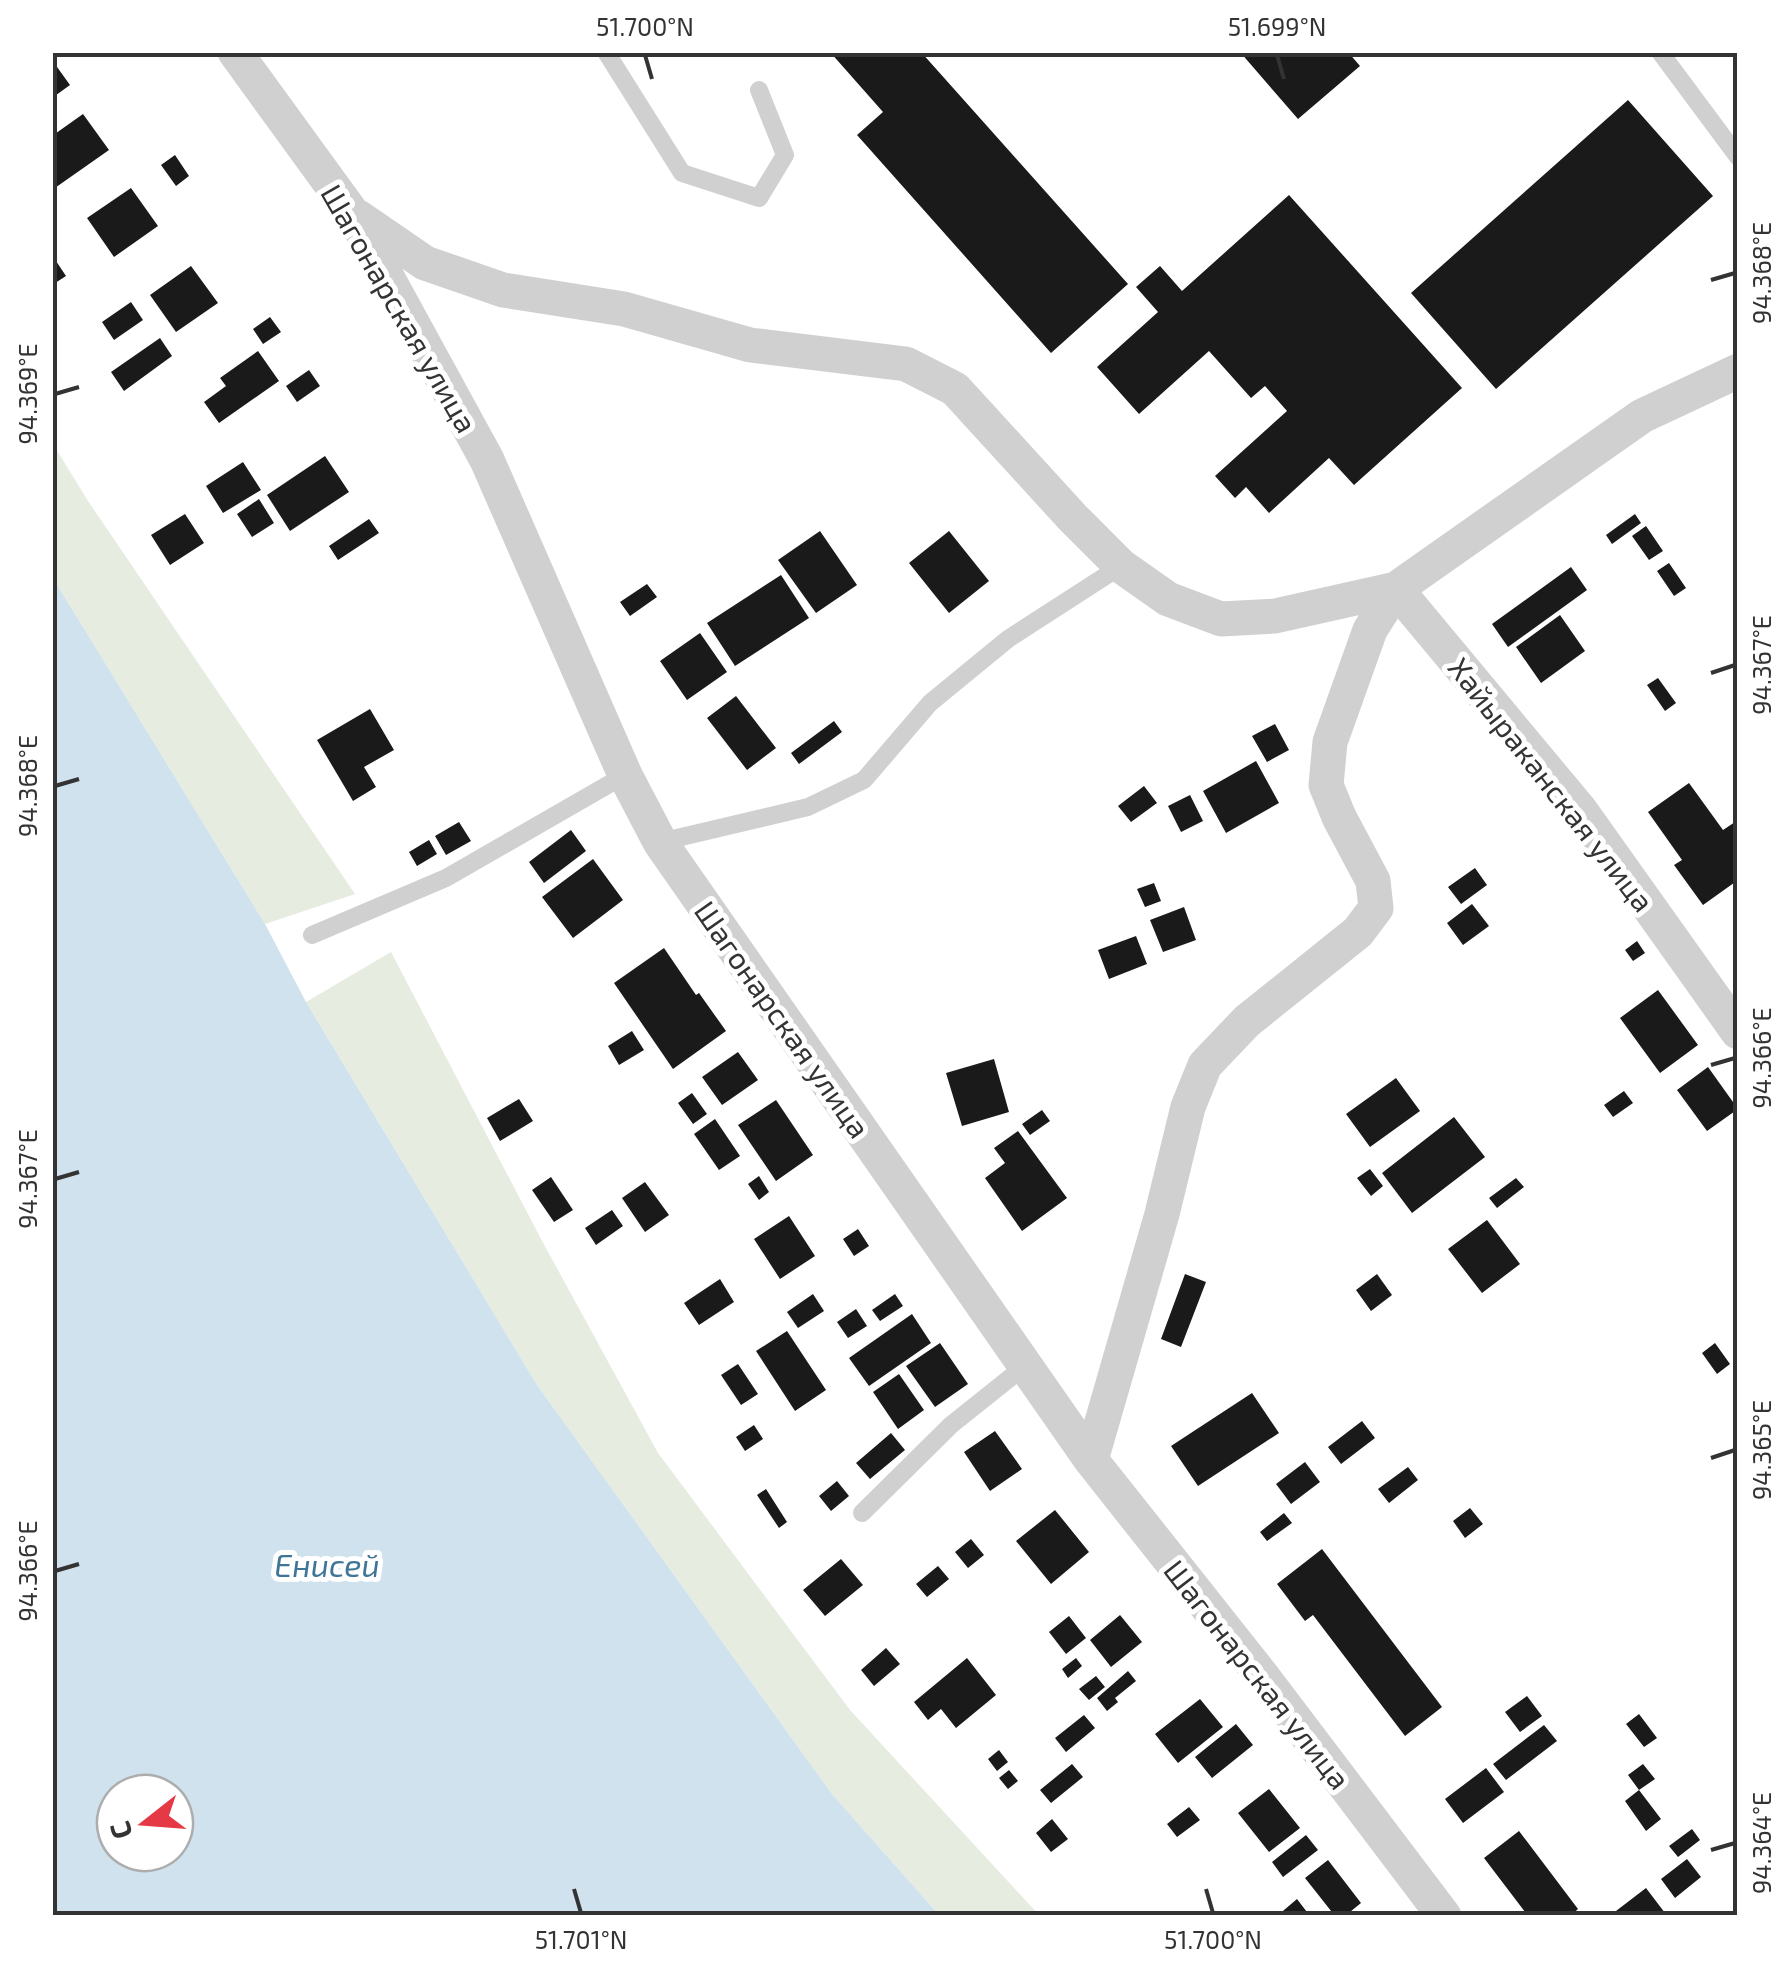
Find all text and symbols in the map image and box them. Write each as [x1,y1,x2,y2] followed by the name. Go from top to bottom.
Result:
[596,11,694,41] text: 51.700°N
[1228,11,1326,41] text: 51.699°N
[313,177,486,439] street label: Шагонарская улица
[1746,222,1776,324] text: 94.368°E
[12,344,42,444] text: 94.369°E
[1746,615,1776,715] text: 94.367°E
[1441,650,1662,919] street label: Хайыраканская улица
[12,735,42,837] text: 94.368°E
[687,894,878,1145] street label: Шагонарская улица
[1746,1008,1776,1108] text: 94.366°E
[12,1129,42,1229] text: 94.367°E
[1746,1400,1776,1500] text: 94.365°E
[12,1521,42,1621] text: 94.366°E
[274,1545,380,1583] water label: Енисей
[1157,1552,1359,1796] street label: Шагонарская улица
[95,1773,195,1873] north arrow
[1746,1792,1776,1894] text: 94.364°E
[101,1818,139,1843] text: С
[535,1924,627,1954] text: 51.701°N
[1164,1924,1262,1954] text: 51.700°N

